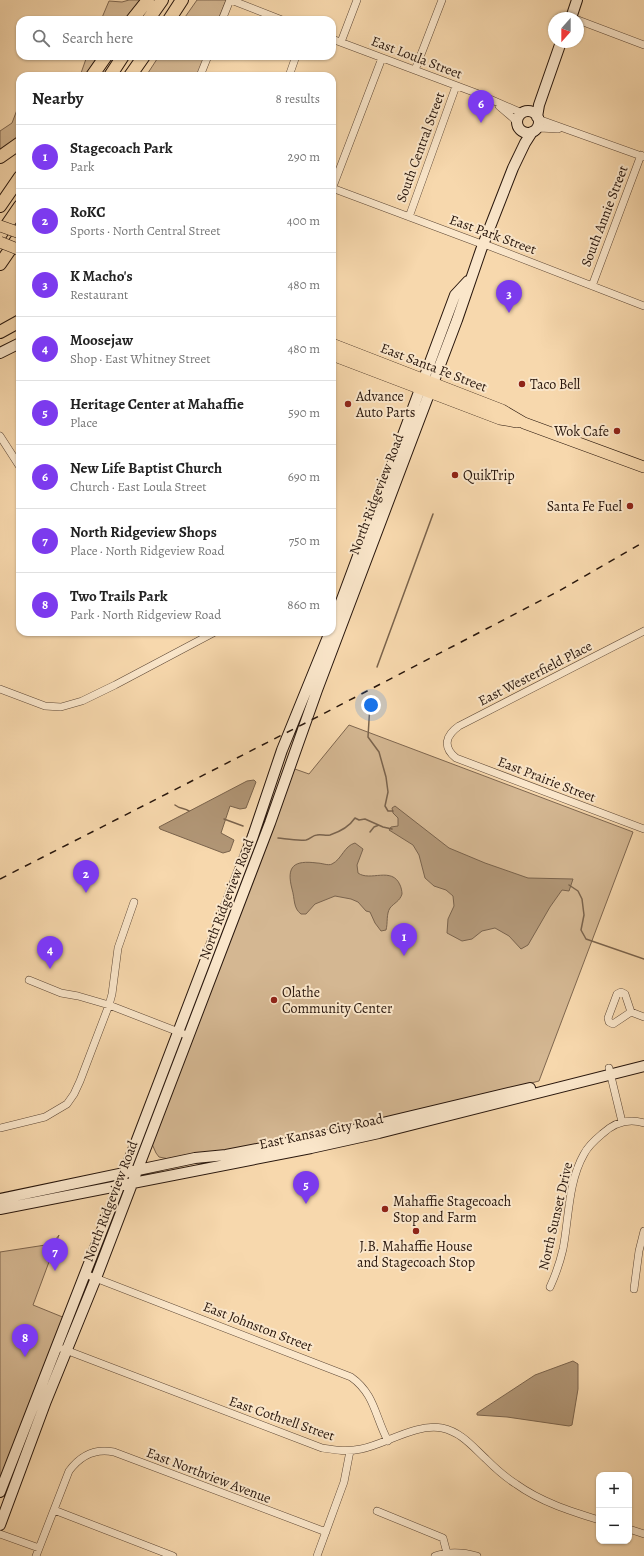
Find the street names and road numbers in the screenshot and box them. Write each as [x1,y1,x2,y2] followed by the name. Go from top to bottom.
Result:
[368,31,466,84] street label: East Loula Street
[392,89,449,205] street label: South Central Street
[576,162,633,270] street label: South Annie Street
[447,210,539,259] street label: East Park Street
[378,338,490,397] street label: East Santa Fe Street
[345,430,409,558] street label: North Ridgeview Road
[475,636,595,710] street label: East Westerfield Place
[495,752,599,807] street label: East Prairie Street
[195,835,259,963] street label: North Ridgeview Road
[257,1109,385,1154] street label: East Kansas City Road
[79,1137,143,1265] street label: North Ridgeview Road
[534,1160,577,1272] street label: North Sunset Drive
[200,1297,316,1356] street label: East Johnston Street
[226,1391,338,1446] street label: East Cothrell Street
[144,1443,274,1508] street label: East Northview Avenue

